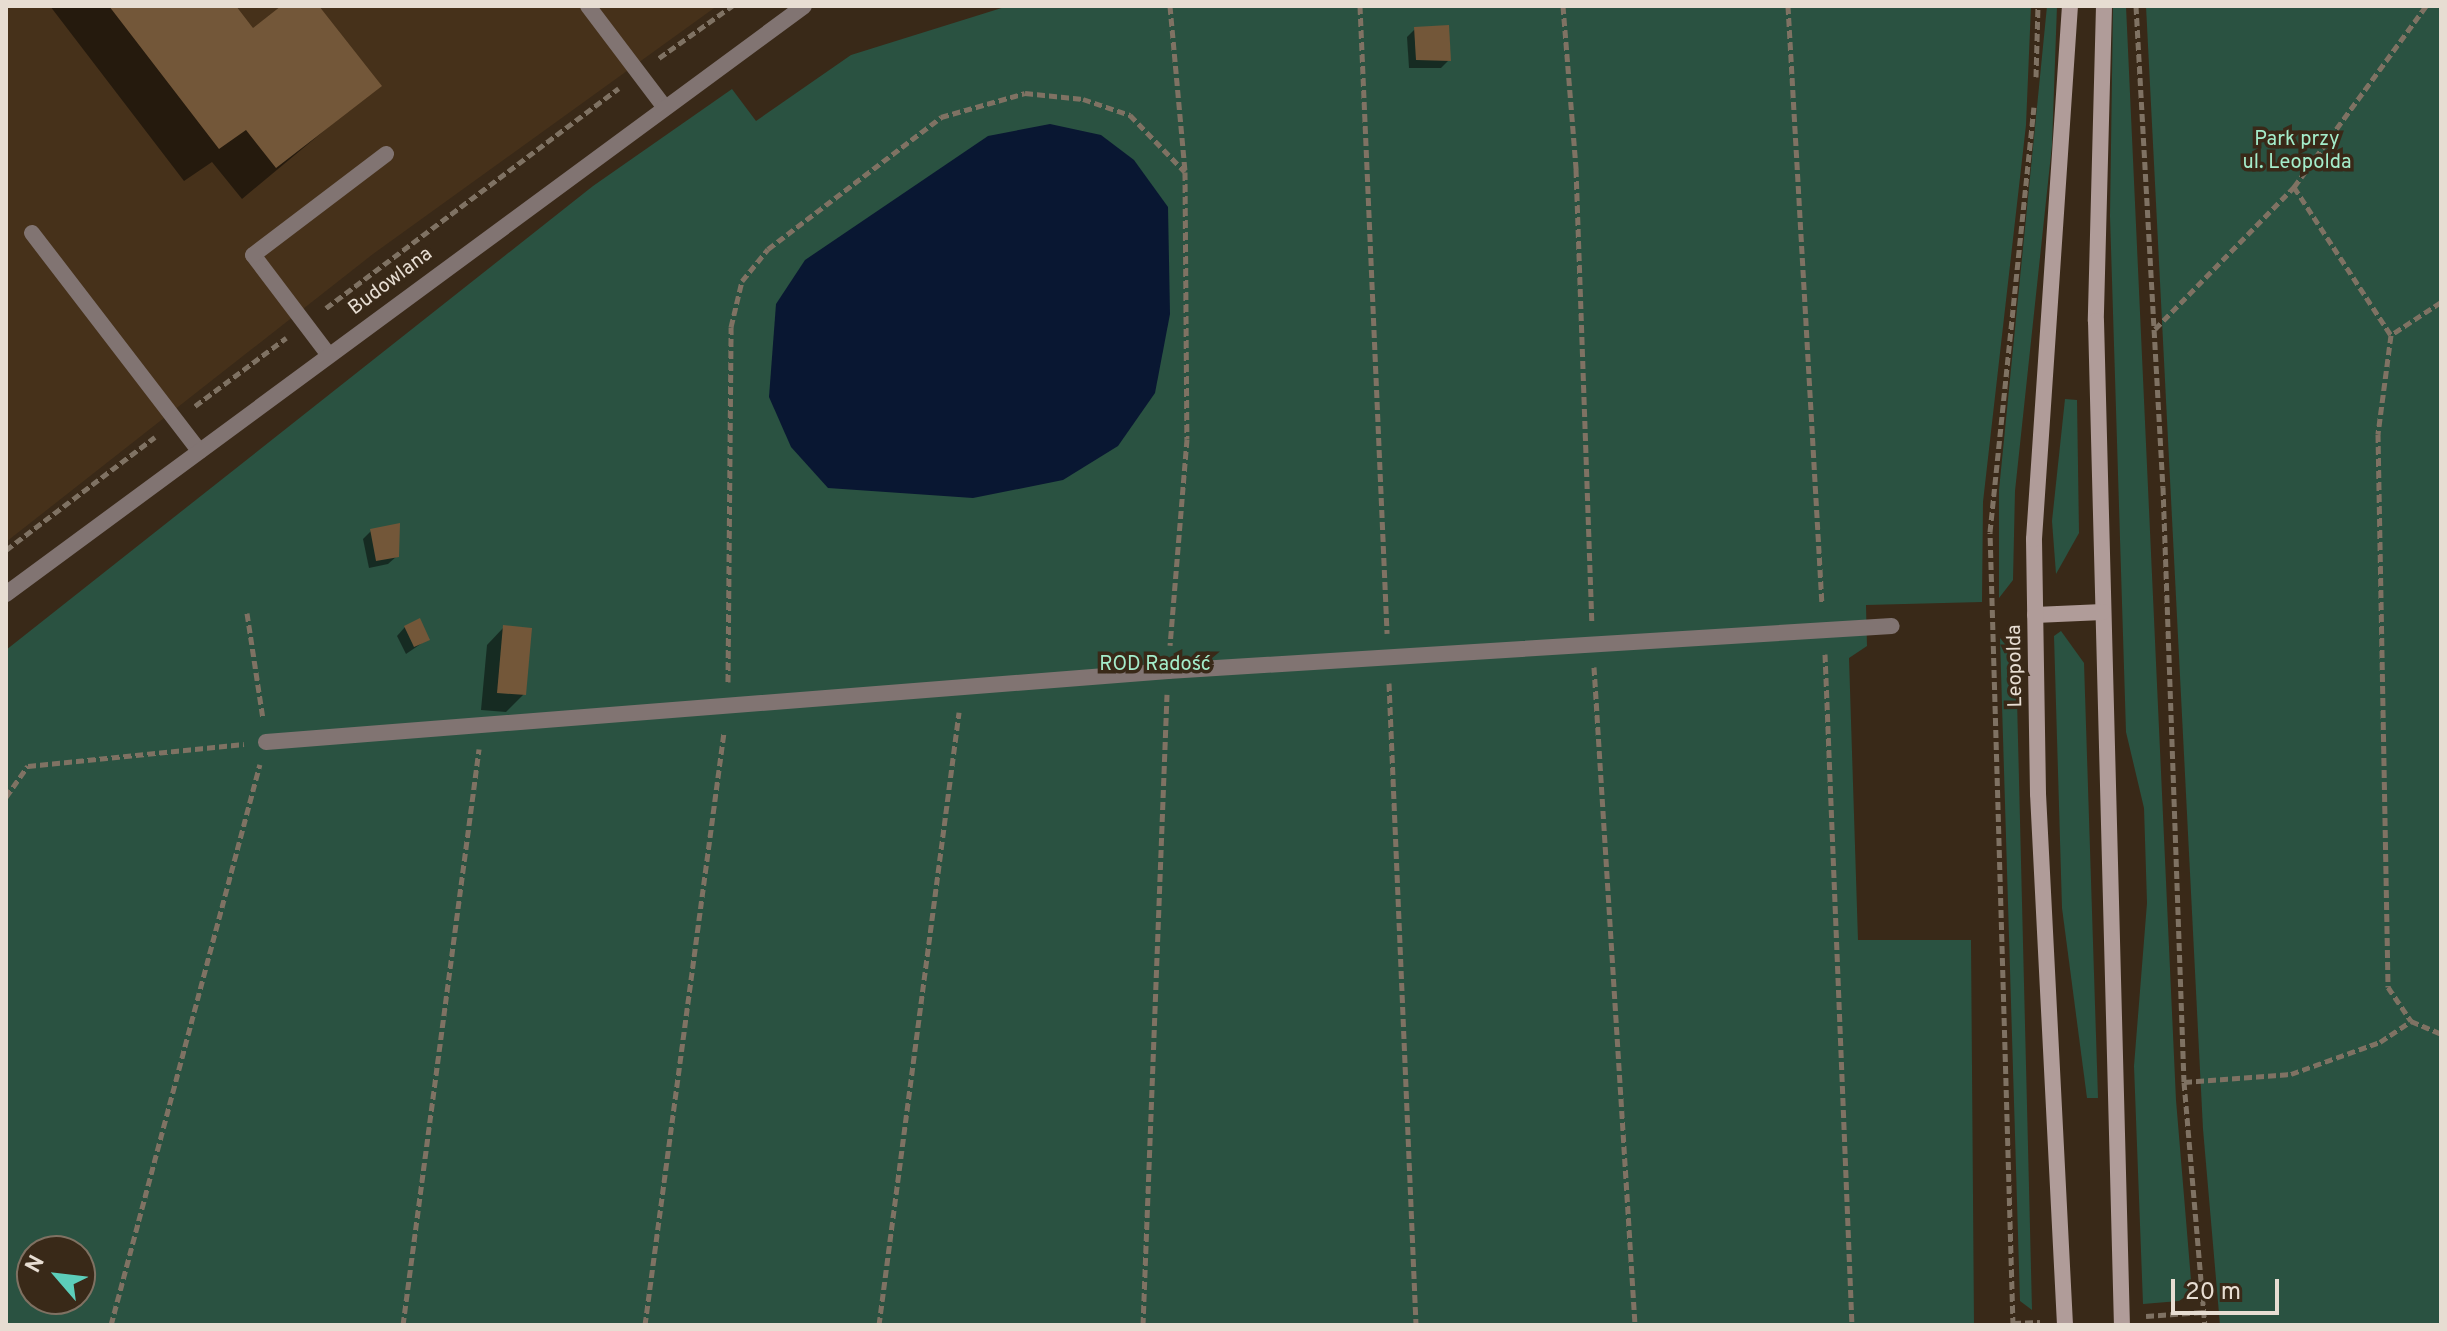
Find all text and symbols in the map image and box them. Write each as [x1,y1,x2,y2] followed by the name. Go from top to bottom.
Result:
[2243,128,2351,175] park label: Park przy ul. Leopolda
[344,243,438,321] street label: Budowlana
[2003,624,2029,708] street label: Leopolda
[1099,653,1211,677] park label: ROD Radość
[16,1235,96,1315] north arrow
[21,1251,52,1278] text: N
[2175,1263,2283,1313] scale bar
[2185,1278,2241,1308] text: 20 m

